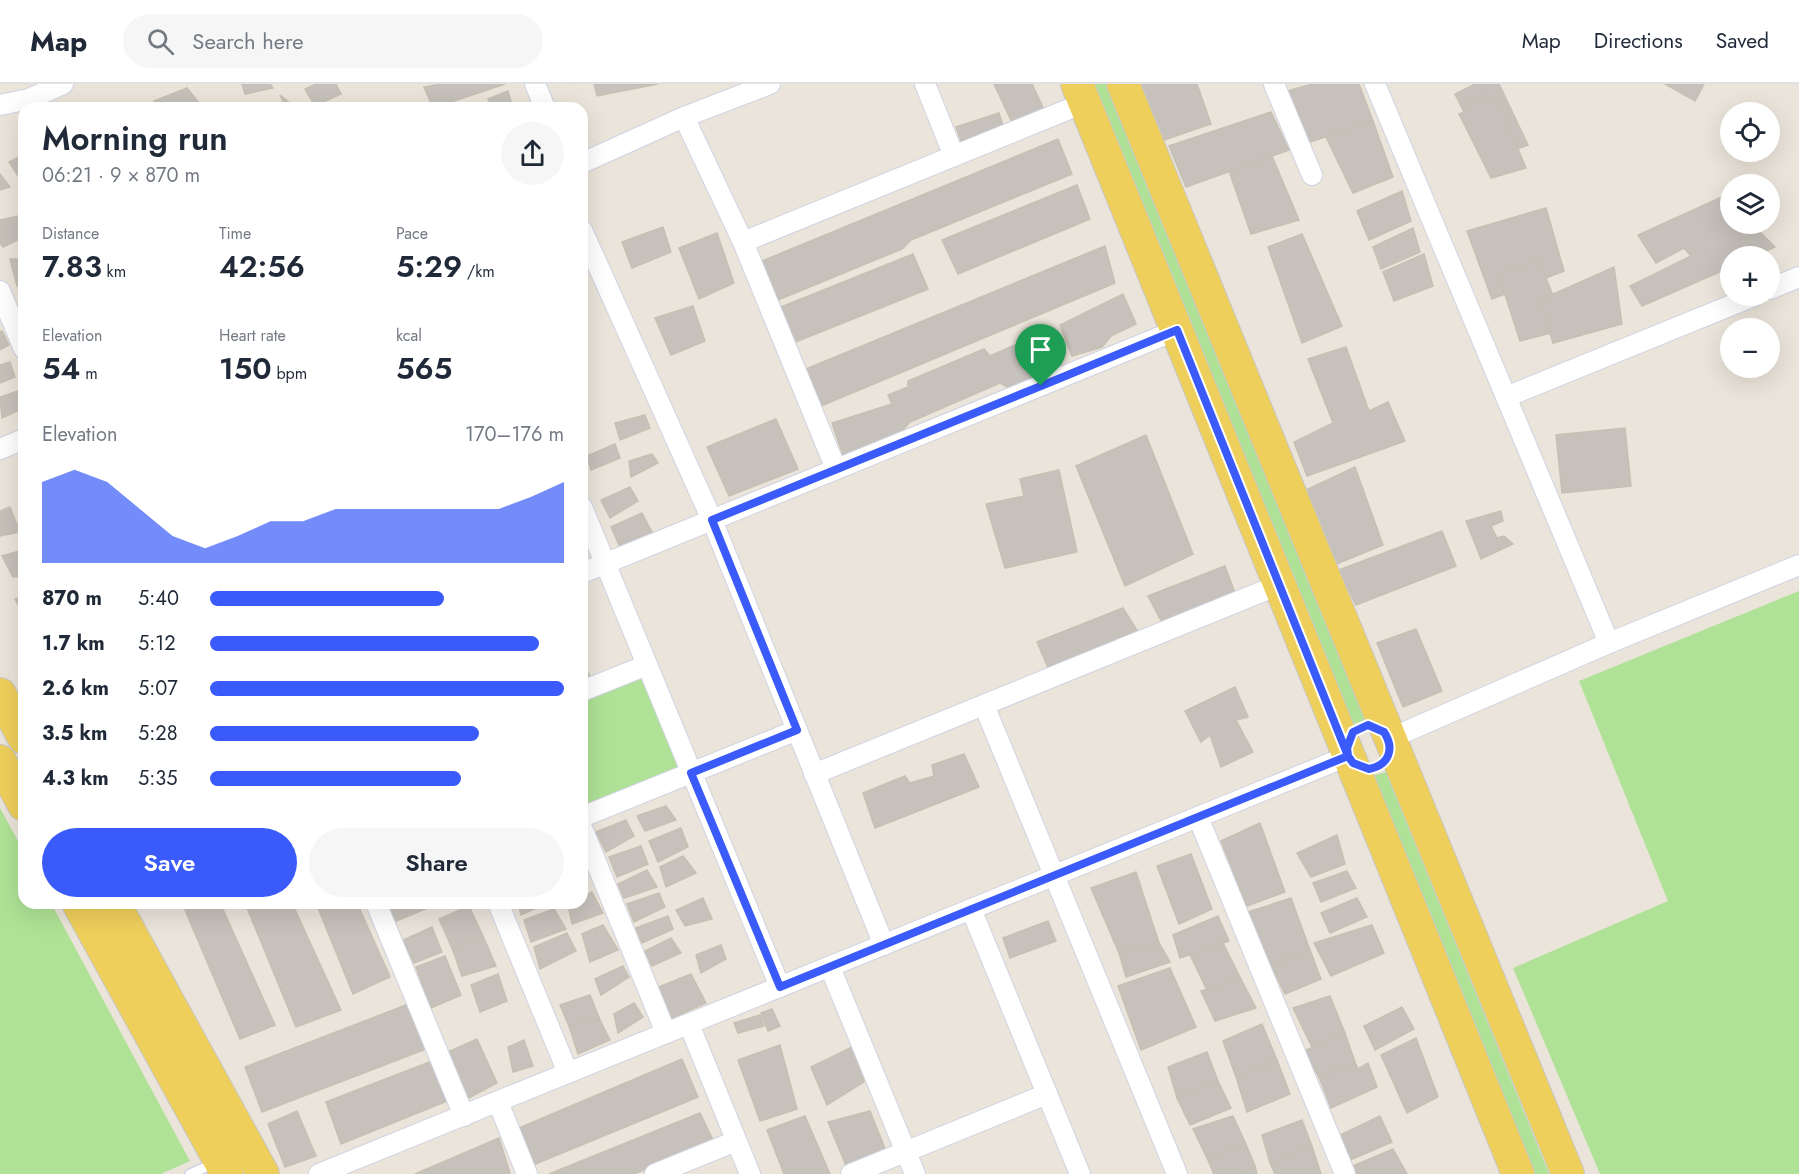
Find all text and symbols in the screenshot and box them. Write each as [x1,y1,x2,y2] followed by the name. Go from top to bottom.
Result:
[123,14,543,68] search box
[30,21,87,62] text: Map
[144,25,177,58] icon: search
[192,25,304,57] text: Search here
[1522,26,1561,56] text: Map
[1594,26,1683,56] text: Directions
[1716,26,1769,56] text: Saved
[1720,102,1780,378] map controls
[1720,102,1780,162] button: locate
[42,115,228,162] text: Morning run
[501,122,564,185] button: share
[42,161,200,190] text: 06:21 · 9 × 870 m
[1720,174,1780,234] button: layers
[42,222,99,245] text: Distance
[219,222,251,245] text: Time
[396,222,428,245] text: Pace
[42,245,102,288] text: 7.83
[219,245,305,288] text: 42:56
[396,245,462,288] text: 5:29
[1720,246,1780,306] button: +
[102,260,126,283] text: km
[462,260,495,283] text: /km
[1720,318,1780,378] button: −
[42,324,102,347] text: Elevation
[219,324,286,347] text: Heart rate
[396,324,422,347] text: kcal
[1015,324,1066,386] pin
[1024,333,1057,366] icon: arrive
[42,347,80,390] text: 54
[219,347,272,390] text: 150
[396,347,452,390] text: 565
[80,362,98,385] text: m
[272,362,307,385] text: bpm
[42,420,117,449] text: Elevation
[465,420,564,449] text: 170–176 m
[42,584,102,613] text: 870 m
[138,584,179,613] text: 5:40
[42,629,105,658] text: 1.7 km
[138,629,176,658] text: 5:12
[42,674,109,703] text: 2.6 km
[138,674,178,703] text: 5:07
[42,719,107,748] text: 3.5 km
[138,719,178,748] text: 5:28
[42,764,109,793] text: 4.3 km
[138,764,177,793] text: 5:35
[42,828,297,897] button: Save
[309,828,564,897] button: Share

